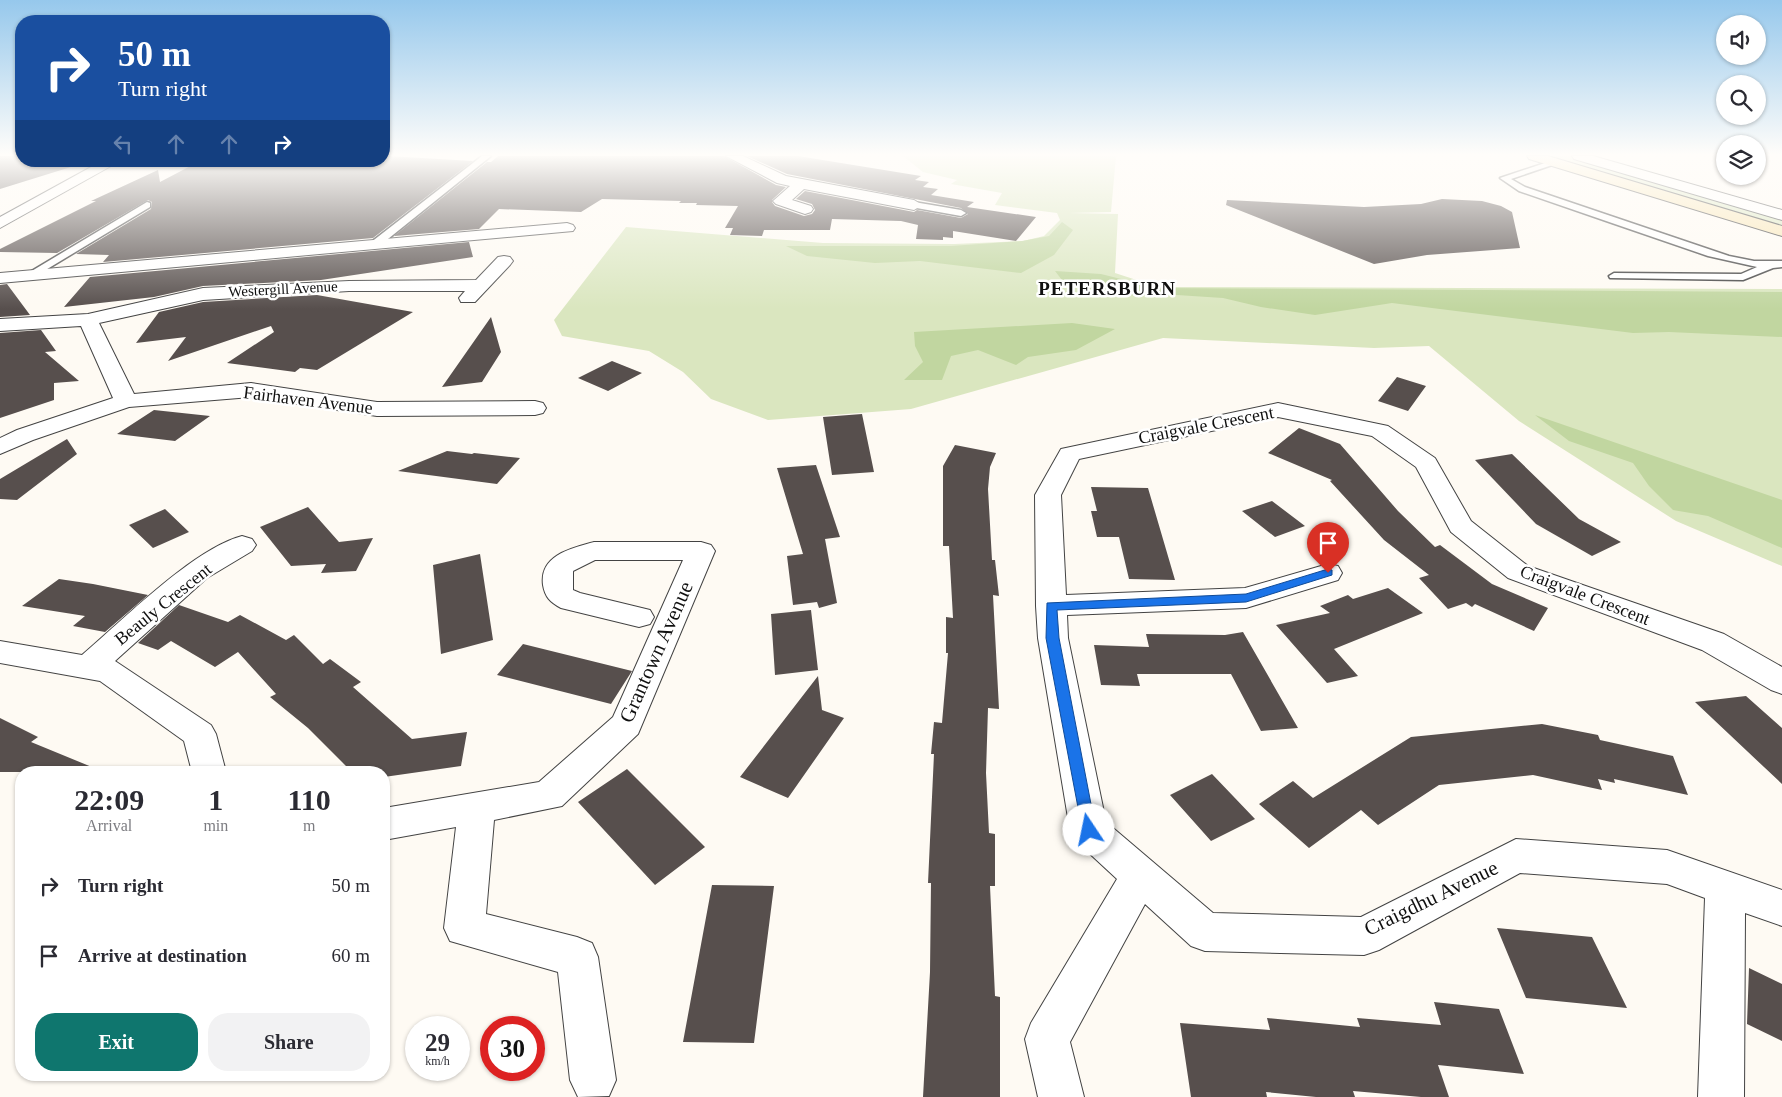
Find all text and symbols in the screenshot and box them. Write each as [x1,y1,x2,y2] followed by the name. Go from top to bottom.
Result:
[1716,15,1766,185] map controls
[1716,15,1766,65] button: sound
[35,35,100,100] icon: right
[118,35,191,74] text: 50 m
[1716,75,1766,125] button: search
[118,76,207,101] text: Turn right
[109,130,137,158] icon: left
[162,130,190,158] icon: ahead
[215,130,243,158] icon: ahead
[268,130,296,158] icon: right
[1716,135,1766,185] button: layers
[228,278,338,300] street label: Westergill Avenue
[1038,278,1176,299] district label: PETERSBURN
[242,382,374,418] street label: Fairhaven Avenue
[1137,402,1275,448] street label: Craigvale Crescent
[1307,522,1349,573] pin
[1314,529,1342,557] icon: arrive
[111,559,215,649] street label: Beauly Crescent
[1517,561,1653,629] street label: Craigvale Crescent
[614,578,698,726] street label: Grantown Avenue
[74,783,144,816] text: 22:09
[208,783,223,816] text: 1
[287,783,331,816] text: 110
[1062,803,1114,855] position arrow
[86,817,132,834] text: Arrival
[203,817,228,834] text: min
[303,817,315,834] text: m
[1360,855,1502,941] street label: Craigdhu Avenue
[35,872,63,900] icon: right
[78,875,163,896] text: Turn right
[331,875,370,896] text: 50 m
[35,942,63,970] icon: arrive
[78,945,247,966] text: Arrive at destination
[331,945,370,966] text: 60 m
[35,1013,198,1071] button: Exit
[208,1013,370,1071] button: Share
[480,1016,545,1081] speed limit sign: 30
[425,1029,450,1056] text: 29
[425,1054,450,1068] text: km/h

